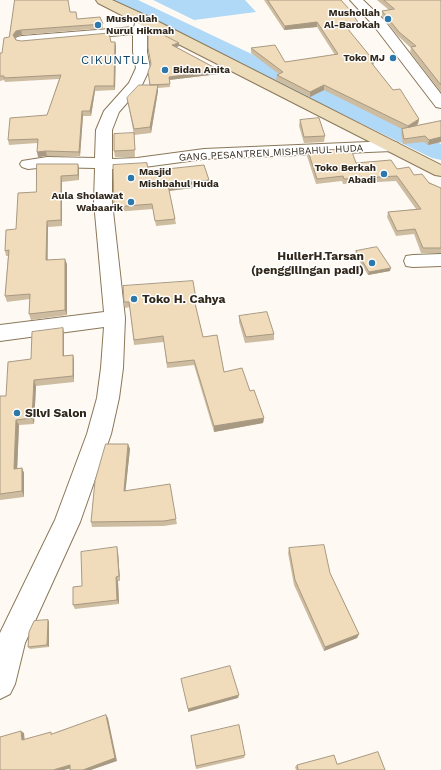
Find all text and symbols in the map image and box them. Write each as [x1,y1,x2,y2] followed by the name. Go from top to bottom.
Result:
[324,7,380,30] place label: Mushollah Al-Barokah
[106,13,174,36] place label: Mushollah Nurul Hikmah
[383,14,393,24] marker: Mushollah Al-Barokah
[93,20,103,30] marker: Mushollah Nurul Hikmah
[343,52,385,64] place label: Toko MJ
[81,53,149,67] district label: CIKUNTUL
[388,53,398,63] marker: Toko MJ
[173,64,230,76] place label: Bidan Anita
[160,65,170,75] marker: Bidan Anita
[179,142,363,164] street label: GANG PESANTREN MISHBAHUL HUDA
[315,162,376,186] place label: Toko Berkah Abadi
[139,166,219,190] place label: Masjid Mishbahul Huda
[379,169,389,179] marker: Toko Berkah Abadi
[126,173,136,183] marker: Masjid Mishbahul Huda
[52,190,123,214] place label: Aula Sholawat Wabaarik
[126,197,136,207] marker: Aula Sholawat Wabaarik
[251,249,364,277] place label: HullerH.Tarsan (penggilingan padi)
[367,258,377,268] marker: HullerH.Tarsan (penggilingan padi)
[142,292,225,306] place label: Toko H. Cahya
[129,294,139,304] marker: Toko H. Cahya
[25,406,87,420] place label: Silvi Salon
[12,408,22,418] marker: Silvi Salon

